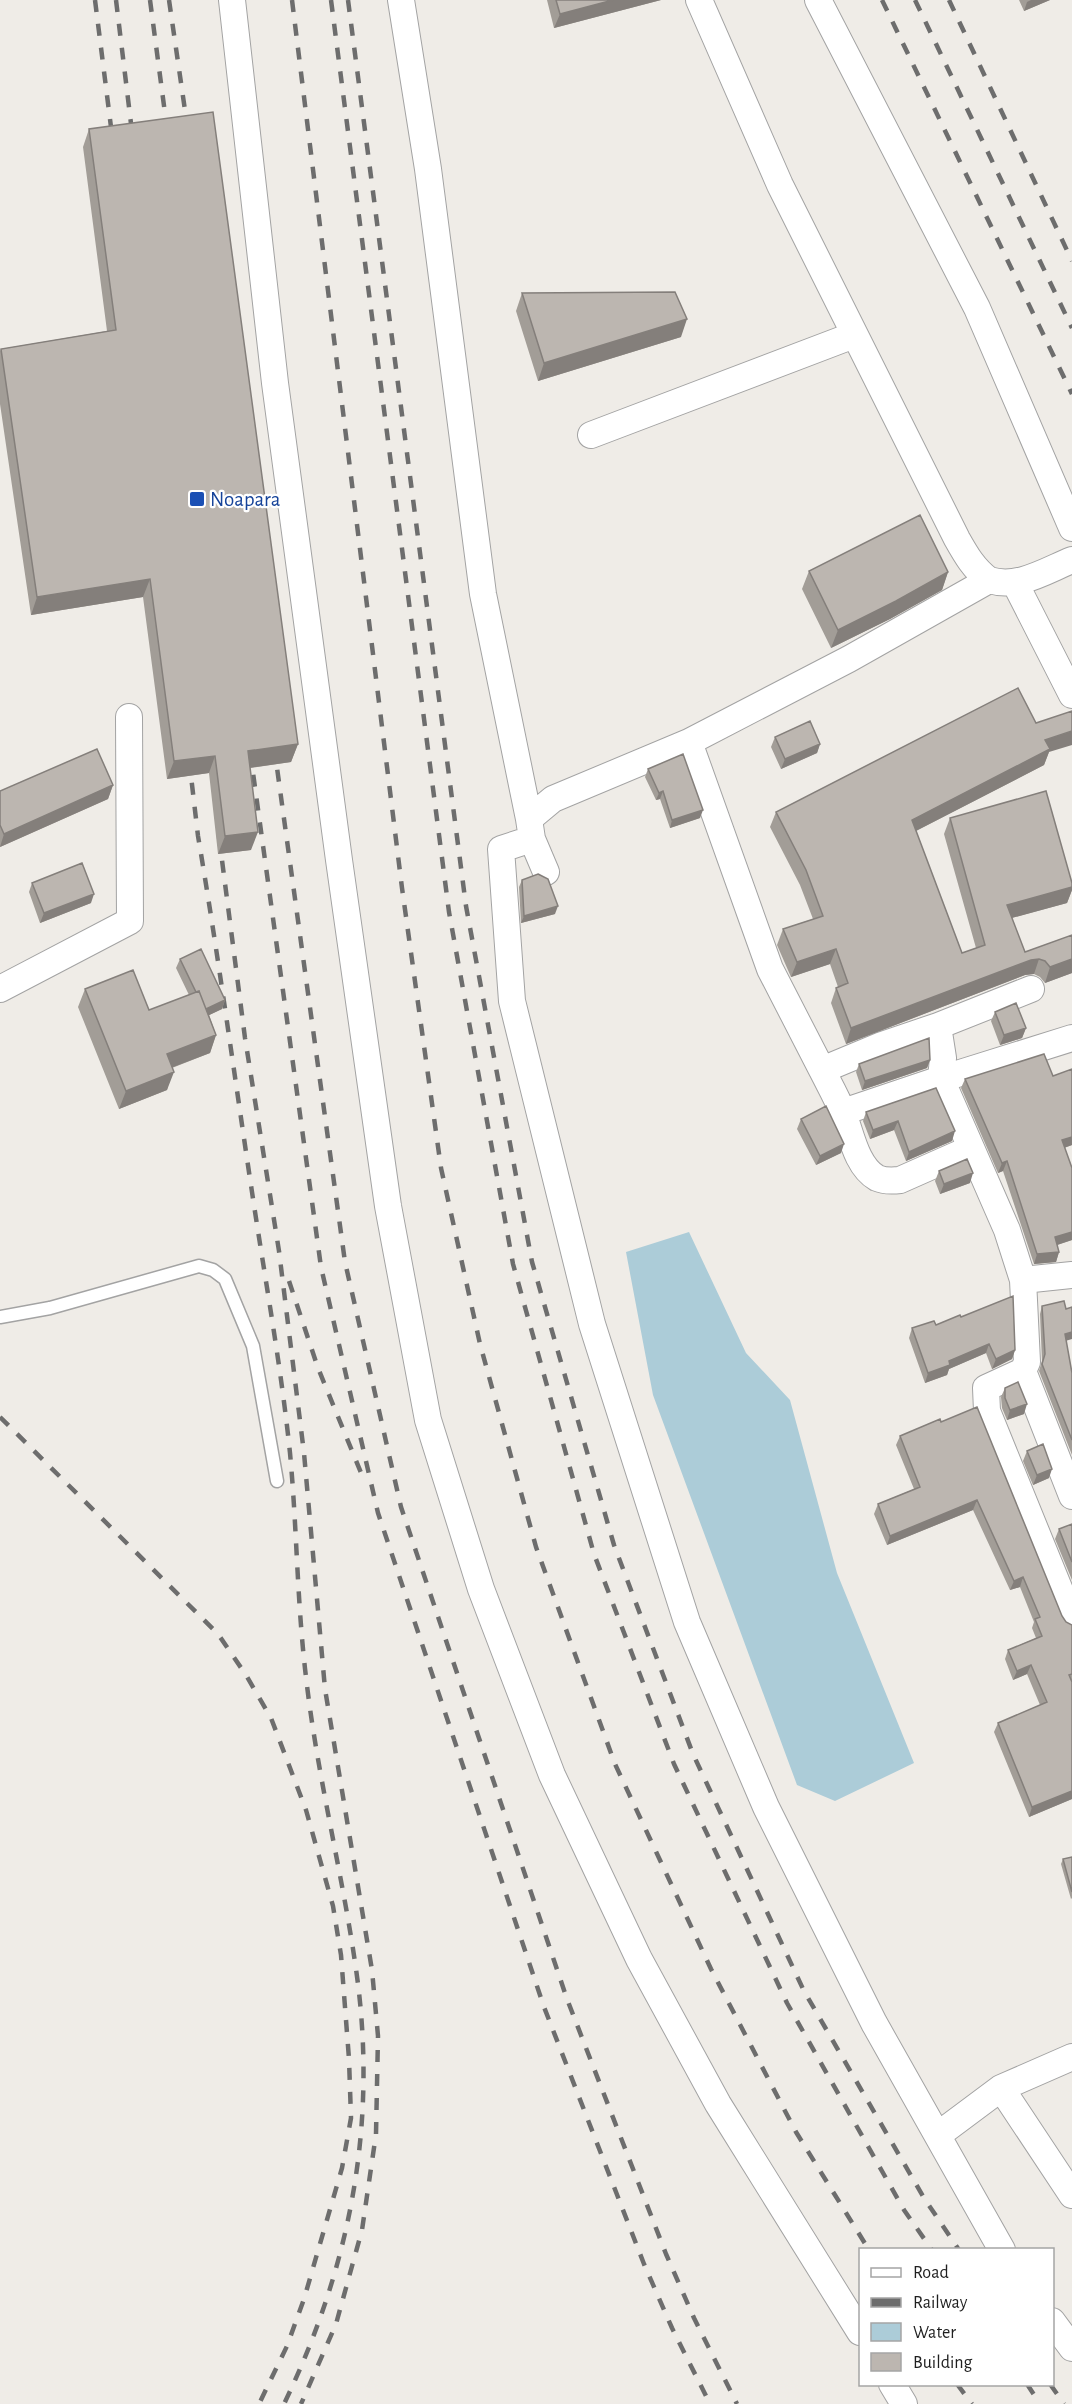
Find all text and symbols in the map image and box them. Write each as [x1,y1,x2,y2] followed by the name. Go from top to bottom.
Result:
[210,489,281,510] place label: Noapara
[188,490,206,508] marker: Noapara
[859,2248,1054,2386] legend
[913,2264,949,2282] text: Road
[913,2294,968,2312] text: Railway
[913,2324,956,2342] text: Water
[913,2354,973,2372] text: Building

